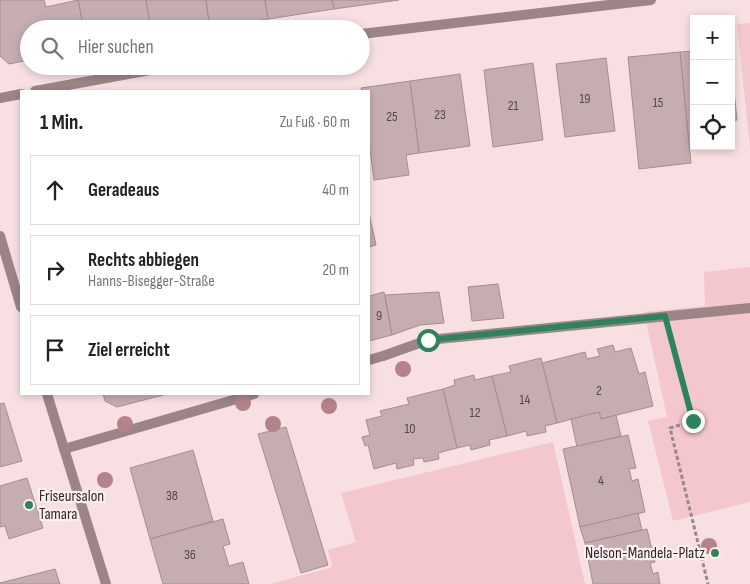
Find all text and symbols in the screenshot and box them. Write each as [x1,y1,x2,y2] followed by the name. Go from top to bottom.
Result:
[690,15,735,150] map controls
[690,15,735,60] button: +
[20,20,370,75] search box
[38,34,66,62] icon: search
[78,36,154,59] text: Hier suchen
[690,60,735,105] button: −
[579,90,591,107] house number: 19
[653,94,664,111] house number: 15
[508,97,518,114] house number: 21
[690,105,735,150] button: locate
[434,106,446,123] house number: 23
[386,108,398,125] house number: 25
[40,110,83,135] text: 1 Min.
[280,113,350,132] text: Zu Fuß · 60 m
[41,176,69,204] icon: ahead
[88,179,159,202] text: Geradeaus
[322,181,349,200] text: 40 m
[88,249,199,272] text: Rechts abbiegen
[41,256,69,284] icon: right
[322,261,349,280] text: 20 m
[88,272,215,291] text: Hanns-Bisegger-Straße
[376,307,382,324] house number: 9
[417,329,440,352] route start
[41,336,69,364] icon: arrive
[88,339,170,362] text: Ziel erreicht
[596,382,602,399] house number: 2
[520,391,531,408] house number: 14
[470,404,481,421] house number: 12
[682,410,705,433] route end
[404,420,416,437] house number: 10
[598,472,604,489] house number: 4
[39,487,104,524] place label: Friseursalon Tamara
[166,487,178,504] house number: 38
[23,499,35,511] marker: Friseursalon Tamara
[585,544,705,563] place label: Nelson-Mandela-Platz
[184,546,196,563] house number: 36
[709,547,721,559] marker: Nelson-Mandela-Platz

